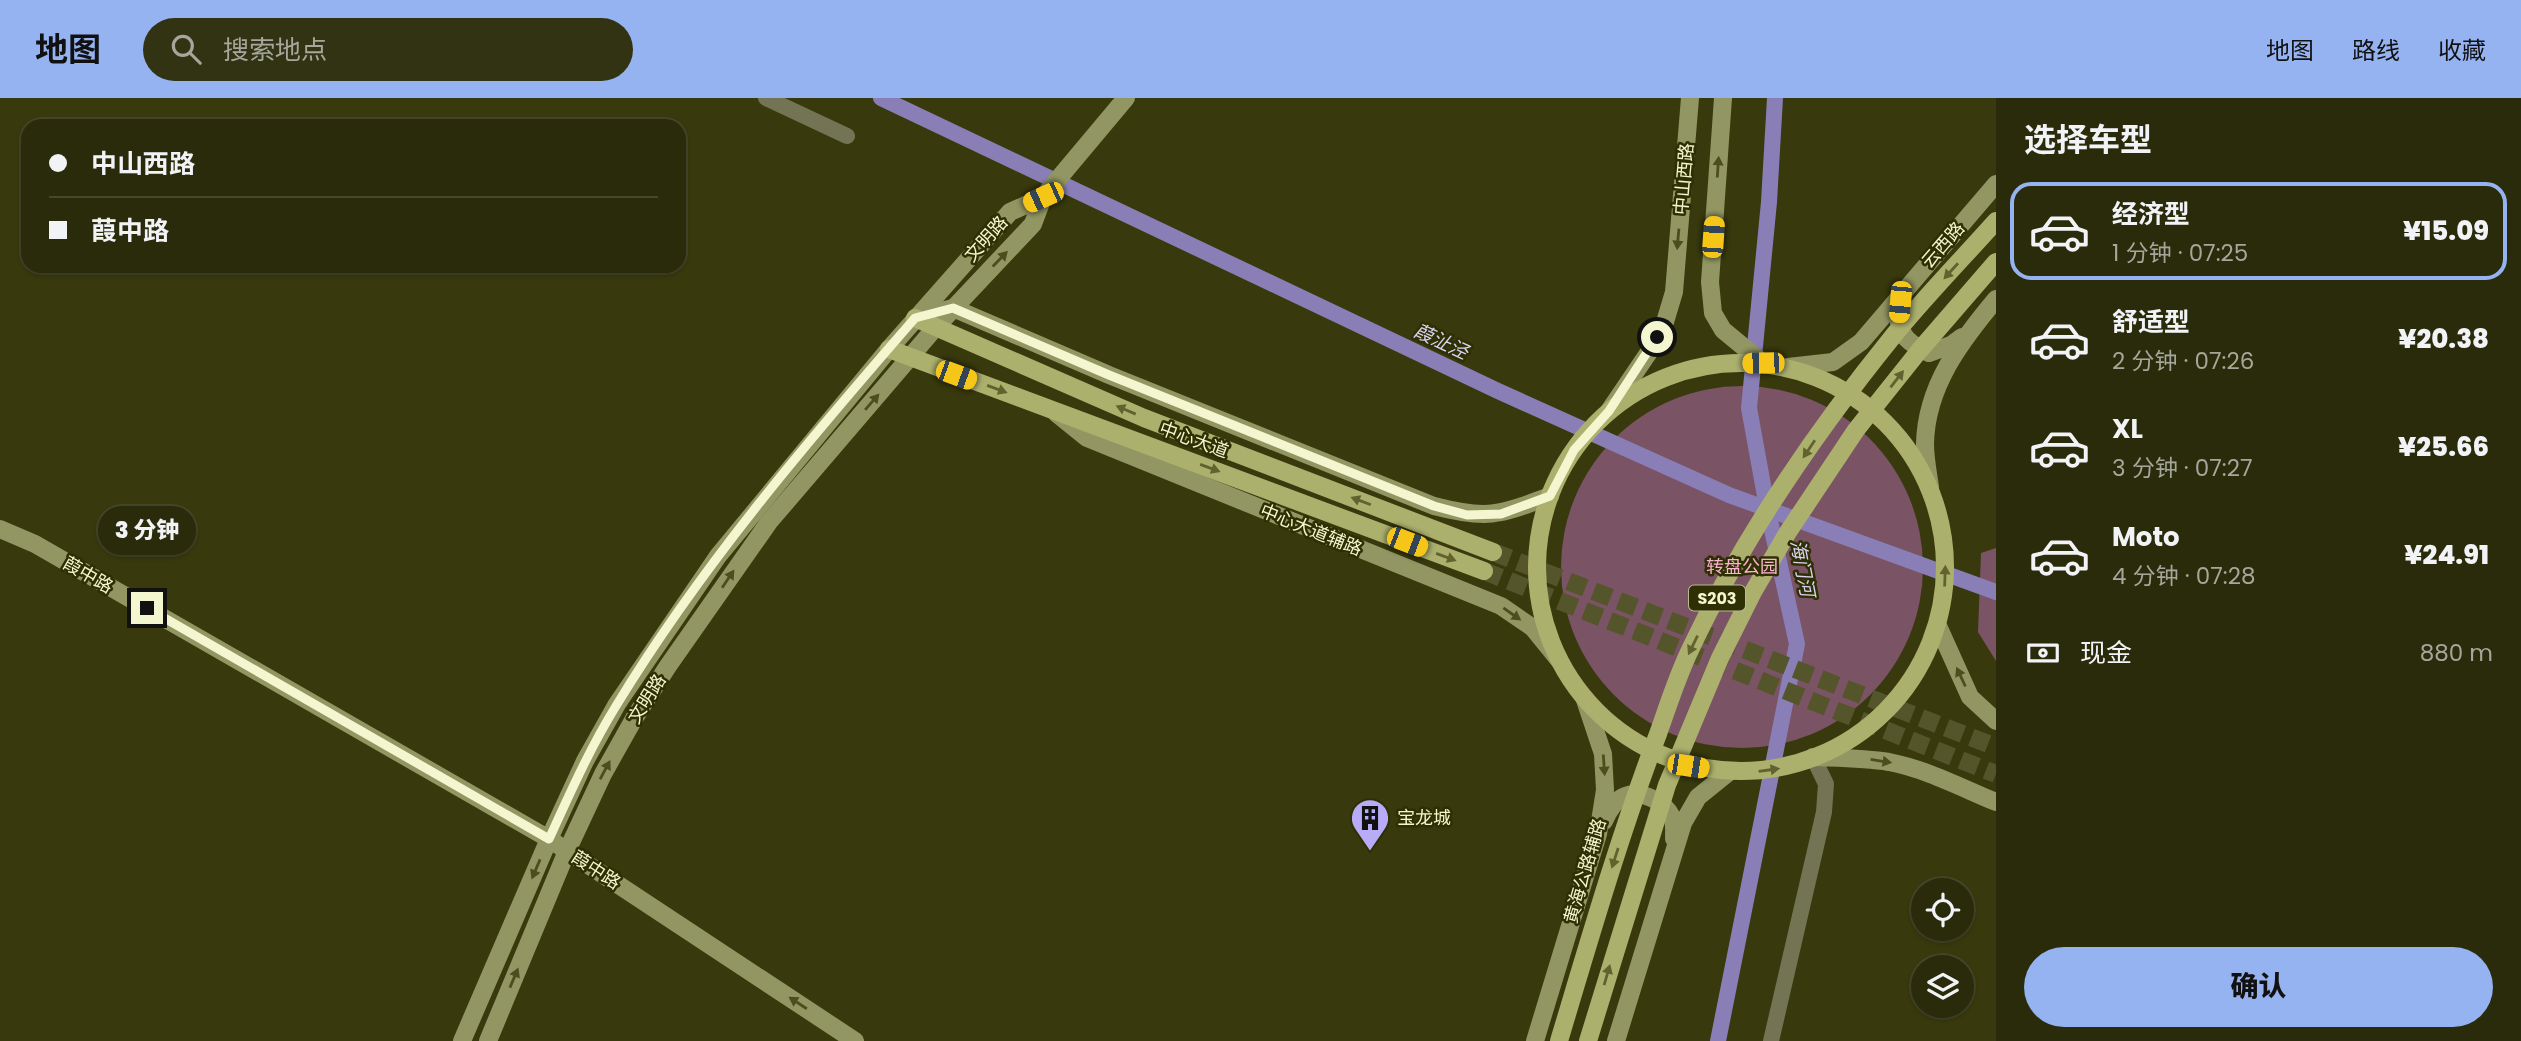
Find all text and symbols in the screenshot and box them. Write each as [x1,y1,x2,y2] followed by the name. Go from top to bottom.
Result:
[143,18,633,81] search box
[35,26,101,73] text: 地图
[167,30,205,68] icon: search
[223,32,327,68] text: 搜索地点
[2266,34,2314,67] text: 地图
[2352,34,2400,67] text: 路线
[2438,34,2486,67] text: 收藏
[2024,117,2152,162] text: 选择车型
[1668,142,1699,216] street label: 中山西路
[91,146,195,182] text: 中山西路
[1713,155,1724,177] one-way arrow
[1020,179,1067,215] car
[2112,196,2190,232] text: 经济型
[2028,200,2091,263] icon: car
[958,210,1013,267] street label: 文明路
[91,213,169,249] text: 葭中路
[2403,213,2489,249] text: ¥15.09
[1702,215,1725,259] car
[1915,216,1970,273] street label: 云西路
[1673,228,1684,250] one-way arrow
[2112,237,2248,269] text: 1 分钟 · 07:25
[991,251,1007,268] one-way arrow
[1943,263,1959,280] one-way arrow
[1888,280,1913,324] car
[2112,304,2190,340] text: 舒适型
[2028,308,2091,371] icon: car
[1409,317,1474,367] water label: 葭沚泾
[1641,321,1673,353] route start
[2398,321,2489,357] text: ¥20.38
[2112,345,2254,377] text: 2 分钟 · 07:26
[1742,352,1785,374] car
[933,358,980,392] car
[1889,370,1904,387] one-way arrow
[986,384,1007,395] one-way arrow
[864,393,880,411] one-way arrow
[1115,404,1136,415] one-way arrow
[2112,411,2143,447] text: XL
[1156,415,1232,464] street label: 中心大道
[2028,416,2091,479] icon: car
[2398,429,2489,465] text: ¥25.66
[1803,440,1816,459] one-way arrow
[2112,452,2253,484] text: 3 分钟 · 07:27
[1200,463,1221,474] one-way arrow
[1350,495,1371,506] one-way arrow
[1256,498,1366,561] street label: 中心大道辅路
[98,506,196,556] callout: 3 分钟
[115,514,179,546] text: 3 分钟
[2112,519,2180,555] text: Moto
[2028,524,2091,587] icon: car
[1384,525,1431,559] car
[2404,537,2489,573] text: ¥24.91
[1784,538,1822,603] water label: 海门河
[59,550,118,599] street label: 葭中路
[1436,551,1457,562] one-way arrow
[1706,554,1778,579] park label: 转盘公园
[2112,560,2255,592] text: 4 分钟 · 07:28
[1939,564,1950,586] one-way arrow
[722,569,735,588] one-way arrow
[1689,586,1745,610] road number: S203
[131,592,163,624] route end
[1503,607,1521,621] one-way arrow
[2024,634,2062,672] icon: cash
[1687,635,1699,655] one-way arrow
[2080,635,2132,671] text: 现金
[2420,637,2493,669] text: 880 m
[1955,667,1967,687] one-way arrow
[622,669,671,728] street label: 文明路
[1666,752,1711,780] car
[1599,754,1610,776] one-way arrow
[1870,756,1892,767] one-way arrow
[599,759,611,779] one-way arrow
[1758,764,1780,775] one-way arrow
[1349,797,1391,852] building icon: 宝龙城
[1397,805,1451,830] place label: 宝龙城
[1558,816,1611,926] street label: 黄海公路辅路
[567,844,626,895] street label: 葭中路
[1609,848,1620,869] one-way arrow
[530,859,542,879] one-way arrow
[1911,878,1974,1018] map controls
[1911,878,1974,941] button: locate
[2024,947,2493,1027] button: 确认
[1911,955,1974,1018] button: layers
[1603,965,1613,986] one-way arrow
[509,967,520,988] one-way arrow
[788,997,807,1010] one-way arrow

